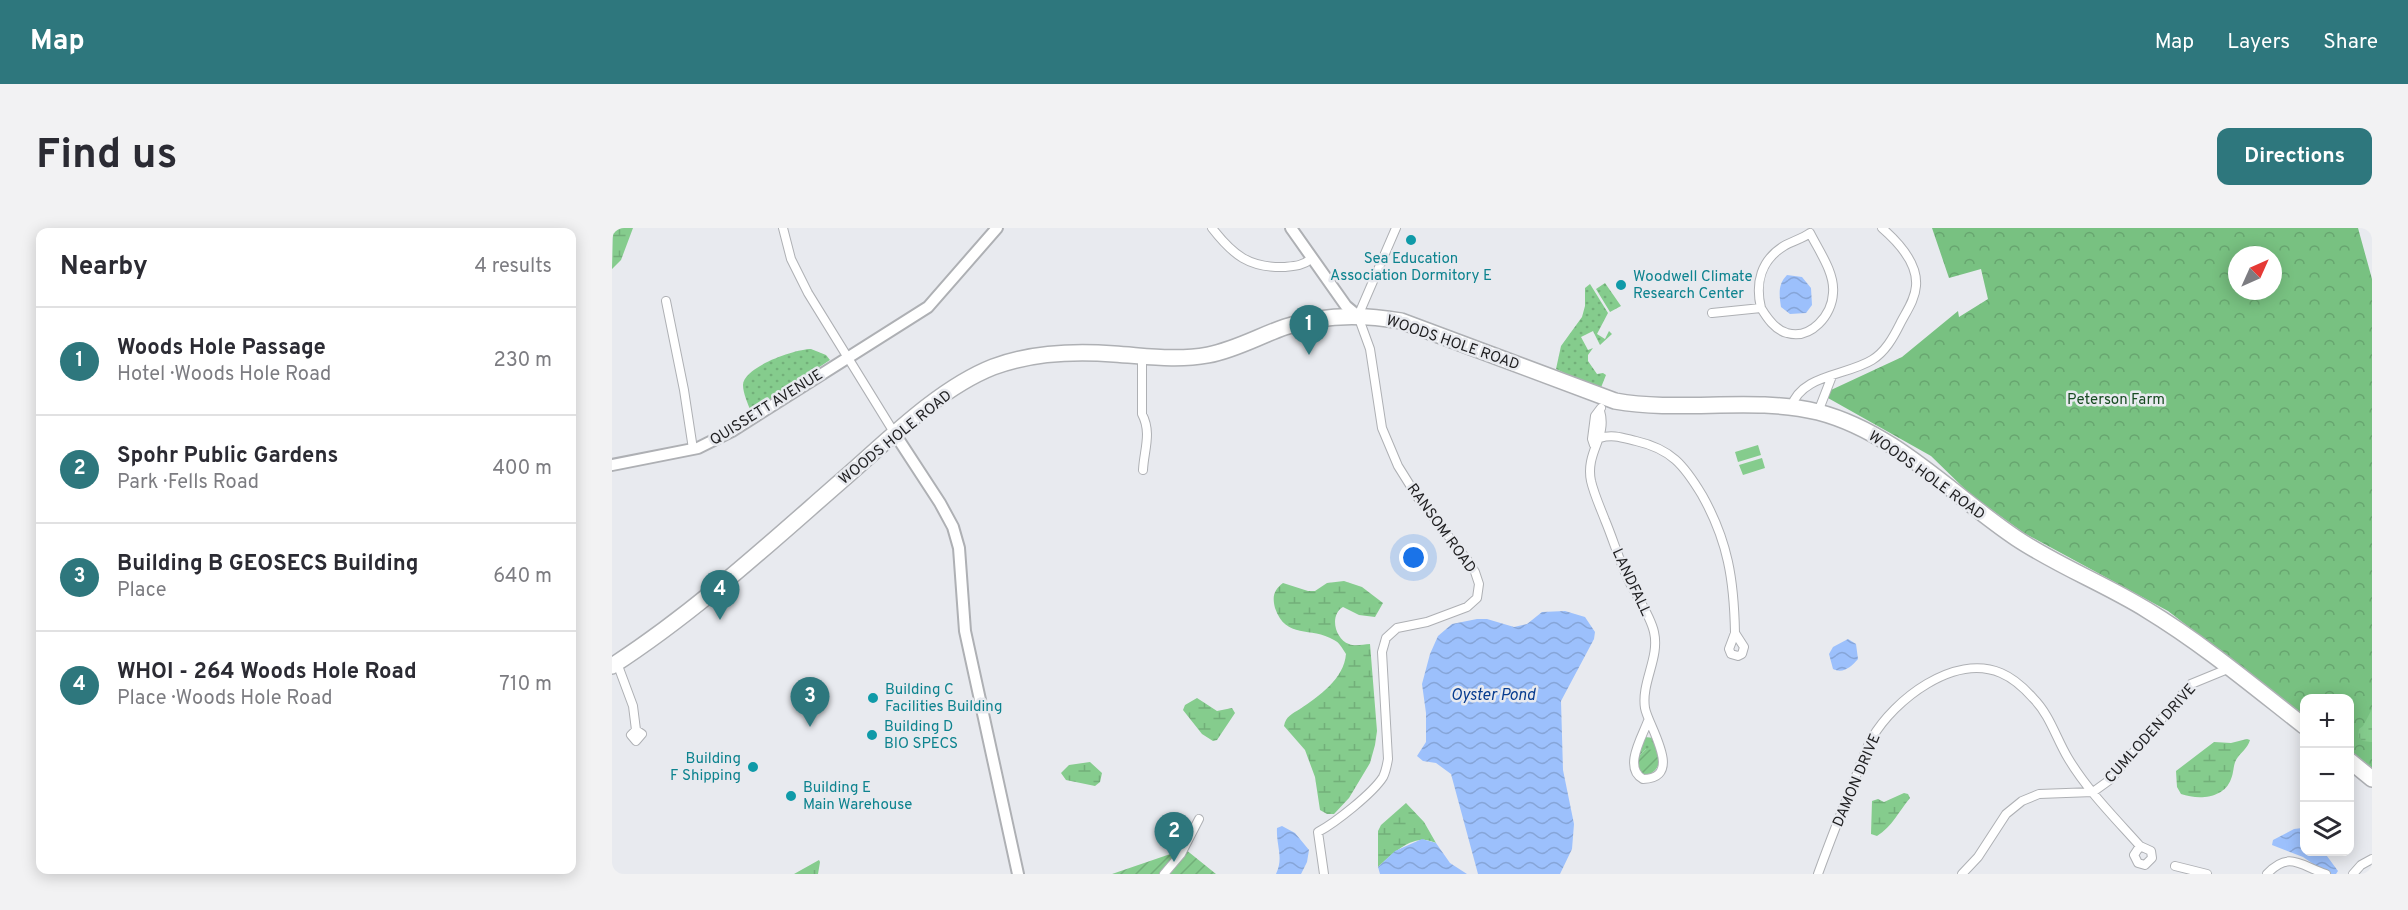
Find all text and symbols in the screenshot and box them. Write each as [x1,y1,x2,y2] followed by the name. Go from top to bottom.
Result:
[30,24,85,60] text: Map
[2155,29,2194,56] text: Map
[2227,29,2290,56] text: Layers
[2323,29,2378,56] text: Share
[2217,128,2372,185] button: Directions
[36,130,177,183] text: Find us
[1404,233,1418,247] marker: Sea Education Association Dormitory E
[2228,246,2282,300] north arrow
[1330,250,1492,286] place label: Sea Education Association Dormitory E
[60,251,148,284] text: Nearby
[475,254,552,280] text: 4 results
[1633,268,1752,304] place label: Woodwell Climate Research Center
[1614,278,1628,292] marker: Woodwell Climate Research Center
[1290,306,1328,355] pin: 1
[1383,312,1522,375] street label: WOODS HOLE ROAD
[117,335,326,362] text: Woods Hole Passage
[76,348,84,374] text: 1
[493,348,552,374] text: 230 m
[117,362,331,388] text: Hotel · Woods Hole Road
[707,366,827,451] street label: QUISSETT AVENUE
[836,387,956,490] street label: WOODS HOLE ROAD
[2067,391,2165,410] park label: Peterson Farm
[1864,427,1988,525] street label: WOODS HOLE ROAD
[117,443,338,470] text: Spohr Public Gardens
[73,456,86,482] text: 2
[492,456,552,482] text: 400 m
[117,470,259,496] text: Park · Fells Road
[1402,480,1480,577] street label: RANSOM ROAD
[1399,543,1428,572] your location
[1607,546,1655,619] street label: LANDFALL
[117,551,418,578] text: Building B GEOSECS Building
[74,564,86,590] text: 3
[493,564,552,590] text: 640 m
[700,570,740,620] pin: 4
[117,578,167,604] text: Place
[117,659,417,686] text: WHOI - 264 Woods Hole Road
[73,672,86,698] text: 4
[499,672,552,698] text: 710 m
[790,678,830,727] pin: 3
[2101,680,2201,788] street label: CUMLODEN DRIVE
[885,681,1002,717] place label: Building C Facilities Building
[117,686,332,712] text: Place · Woods Hole Road
[1451,686,1536,706] water label: Oyster Pond
[866,691,880,705] marker: Building C Facilities Building
[2300,694,2354,856] map controls
[2300,694,2354,748] button: +
[884,718,958,754] place label: Building D BIO SPECS
[865,728,879,742] marker: Building D BIO SPECS
[1829,731,1886,830] street label: DAMON DRIVE
[2300,748,2354,802] button: −
[670,750,741,786] place label: Building F Shipping
[746,760,760,774] marker: Building F Shipping
[803,779,912,815] place label: Building E Main Warehouse
[784,789,798,803] marker: Building E Main Warehouse
[2300,802,2354,856] button: layers
[1154,812,1194,862] pin: 2

